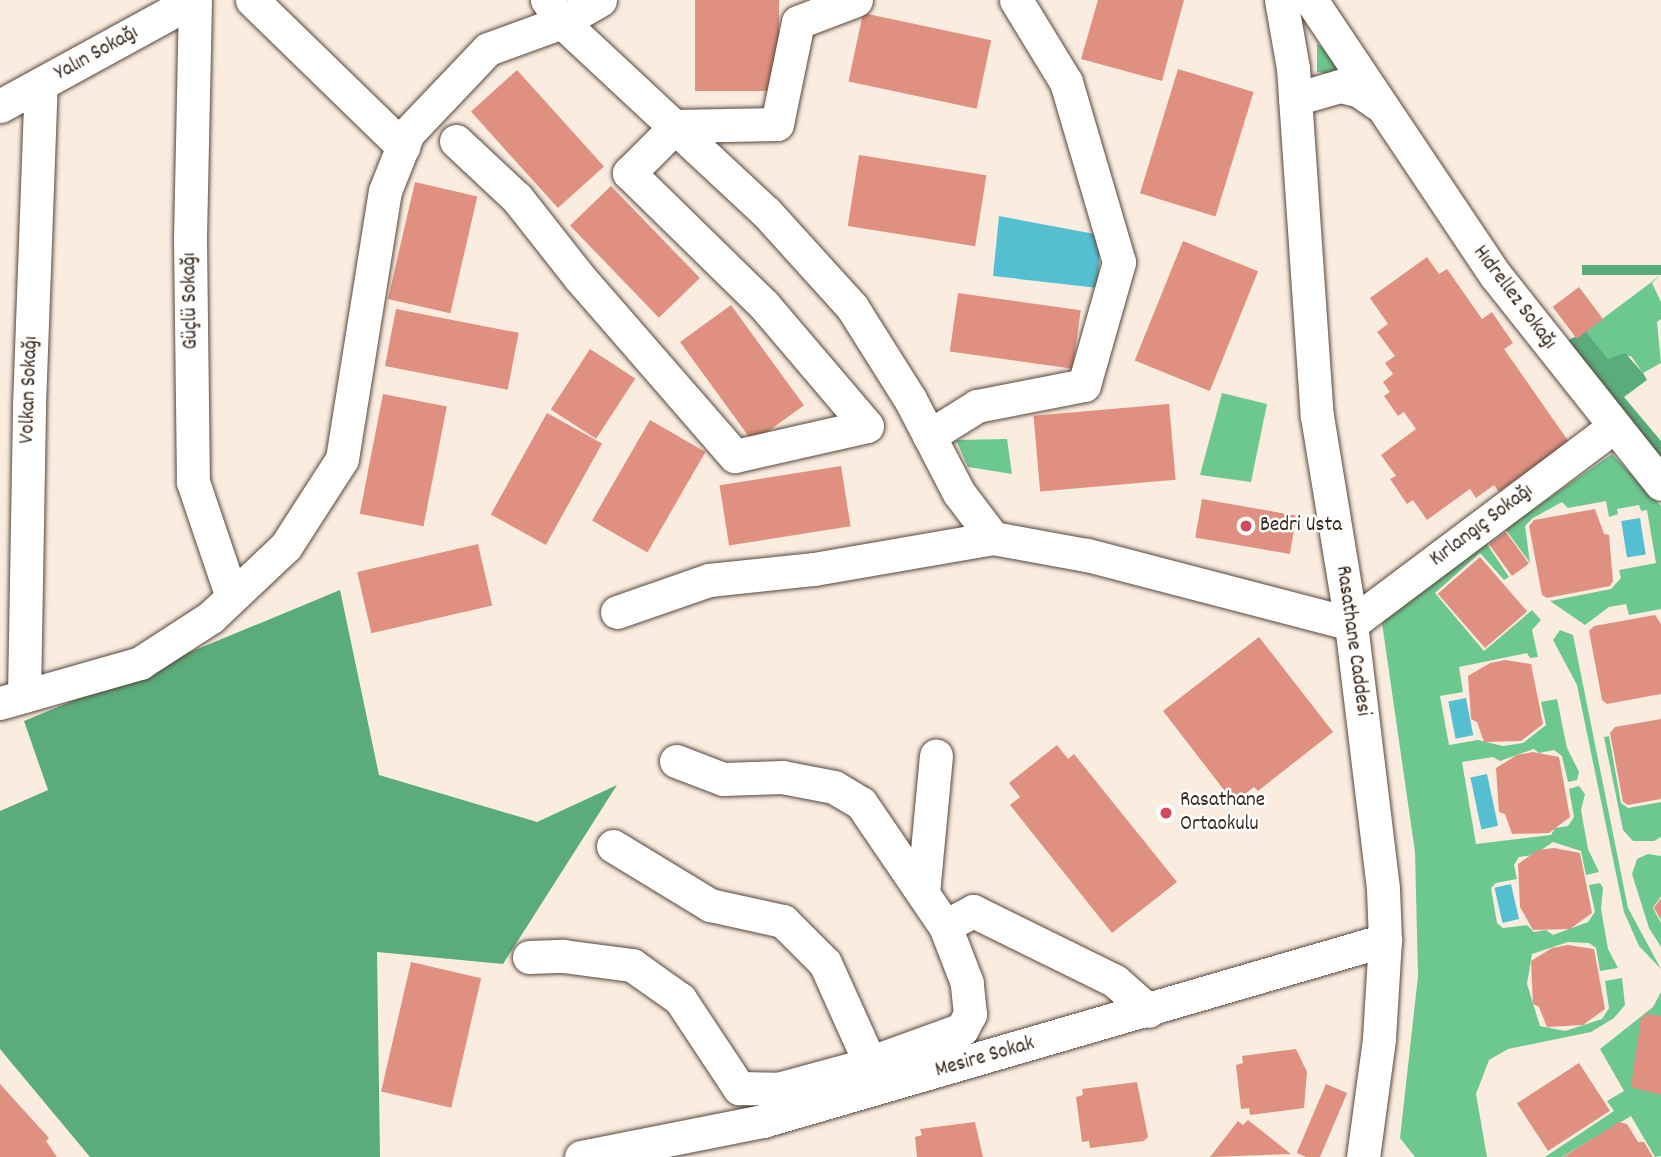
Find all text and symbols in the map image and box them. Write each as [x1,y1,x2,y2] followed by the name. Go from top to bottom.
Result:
[51,21,143,87] street label: Yalın Sokağı
[1467,241,1561,355] street label: Hıdrellez Sokağı
[178,252,204,350] street label: Güçlü Sokağı
[16,336,44,444] street label: Volkan Sokağı
[1426,479,1538,573] street label: Kırlangıç Sokağı
[1260,513,1342,539] place label: Bedri Usta
[1238,518,1254,534] marker: Bedri Usta
[1329,564,1375,718] street label: Rasathane Caddesi
[1180,788,1265,838] place label: Rasathane Ortaokulu
[1158,805,1174,821] marker: Rasathane Ortaokulu
[933,1032,1037,1084] street label: Mesire Sokak

